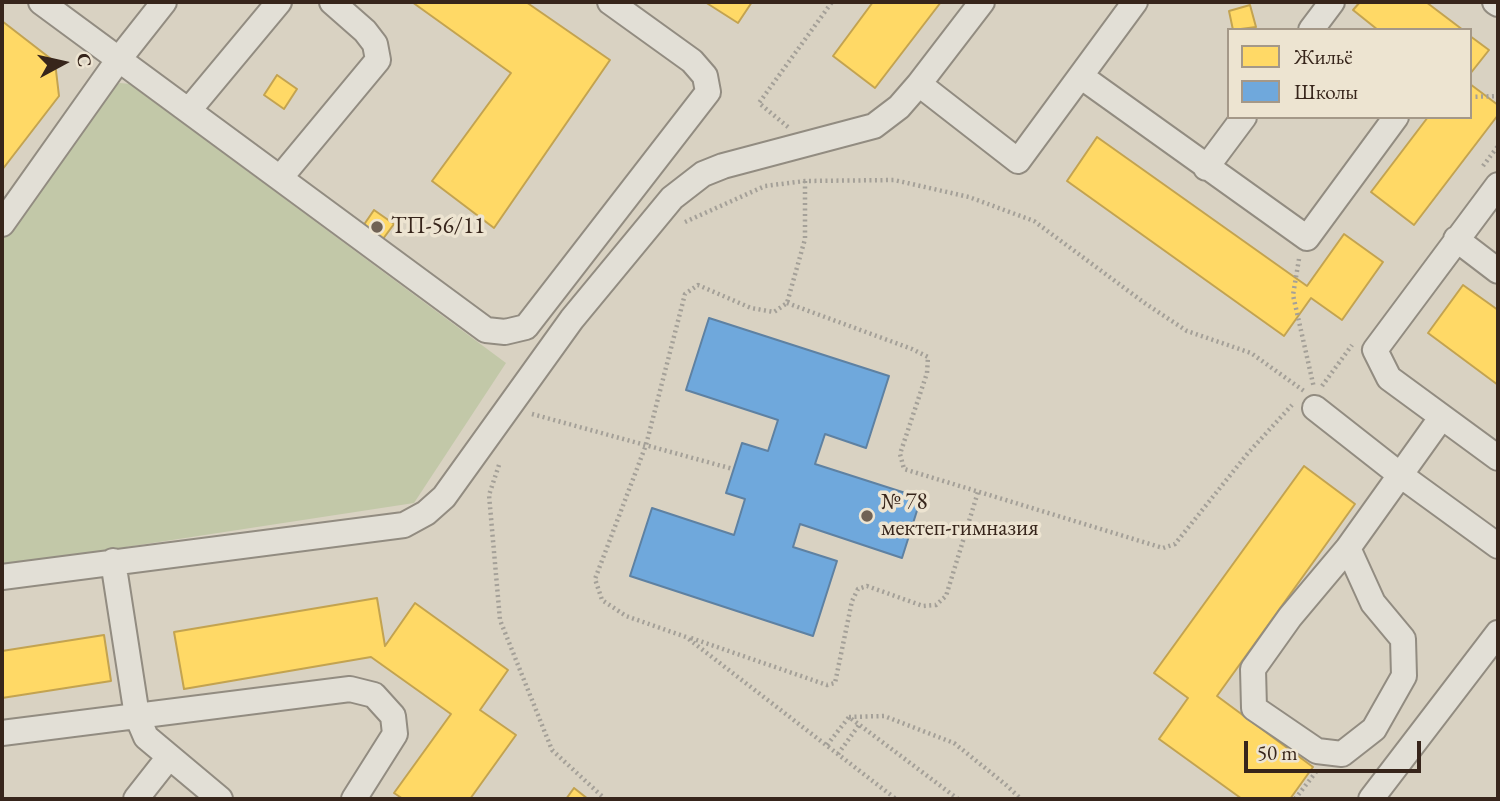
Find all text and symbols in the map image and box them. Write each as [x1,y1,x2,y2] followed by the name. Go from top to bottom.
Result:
[28,28,98,98] north arrow
[1227,28,1472,119] legend
[1294,43,1353,70] text: Жильё
[71,52,98,68] text: С
[1294,78,1358,105] text: Школы
[391,213,485,241] place label: ТП-56/11
[369,219,385,235] marker: ТП-56/11
[881,489,1038,543] place label: № 78 мектеп-гимназия
[859,508,875,524] marker: № 78 мектеп-гимназия
[1248,728,1425,772] scale bar
[1257,739,1298,766] text: 50 m

